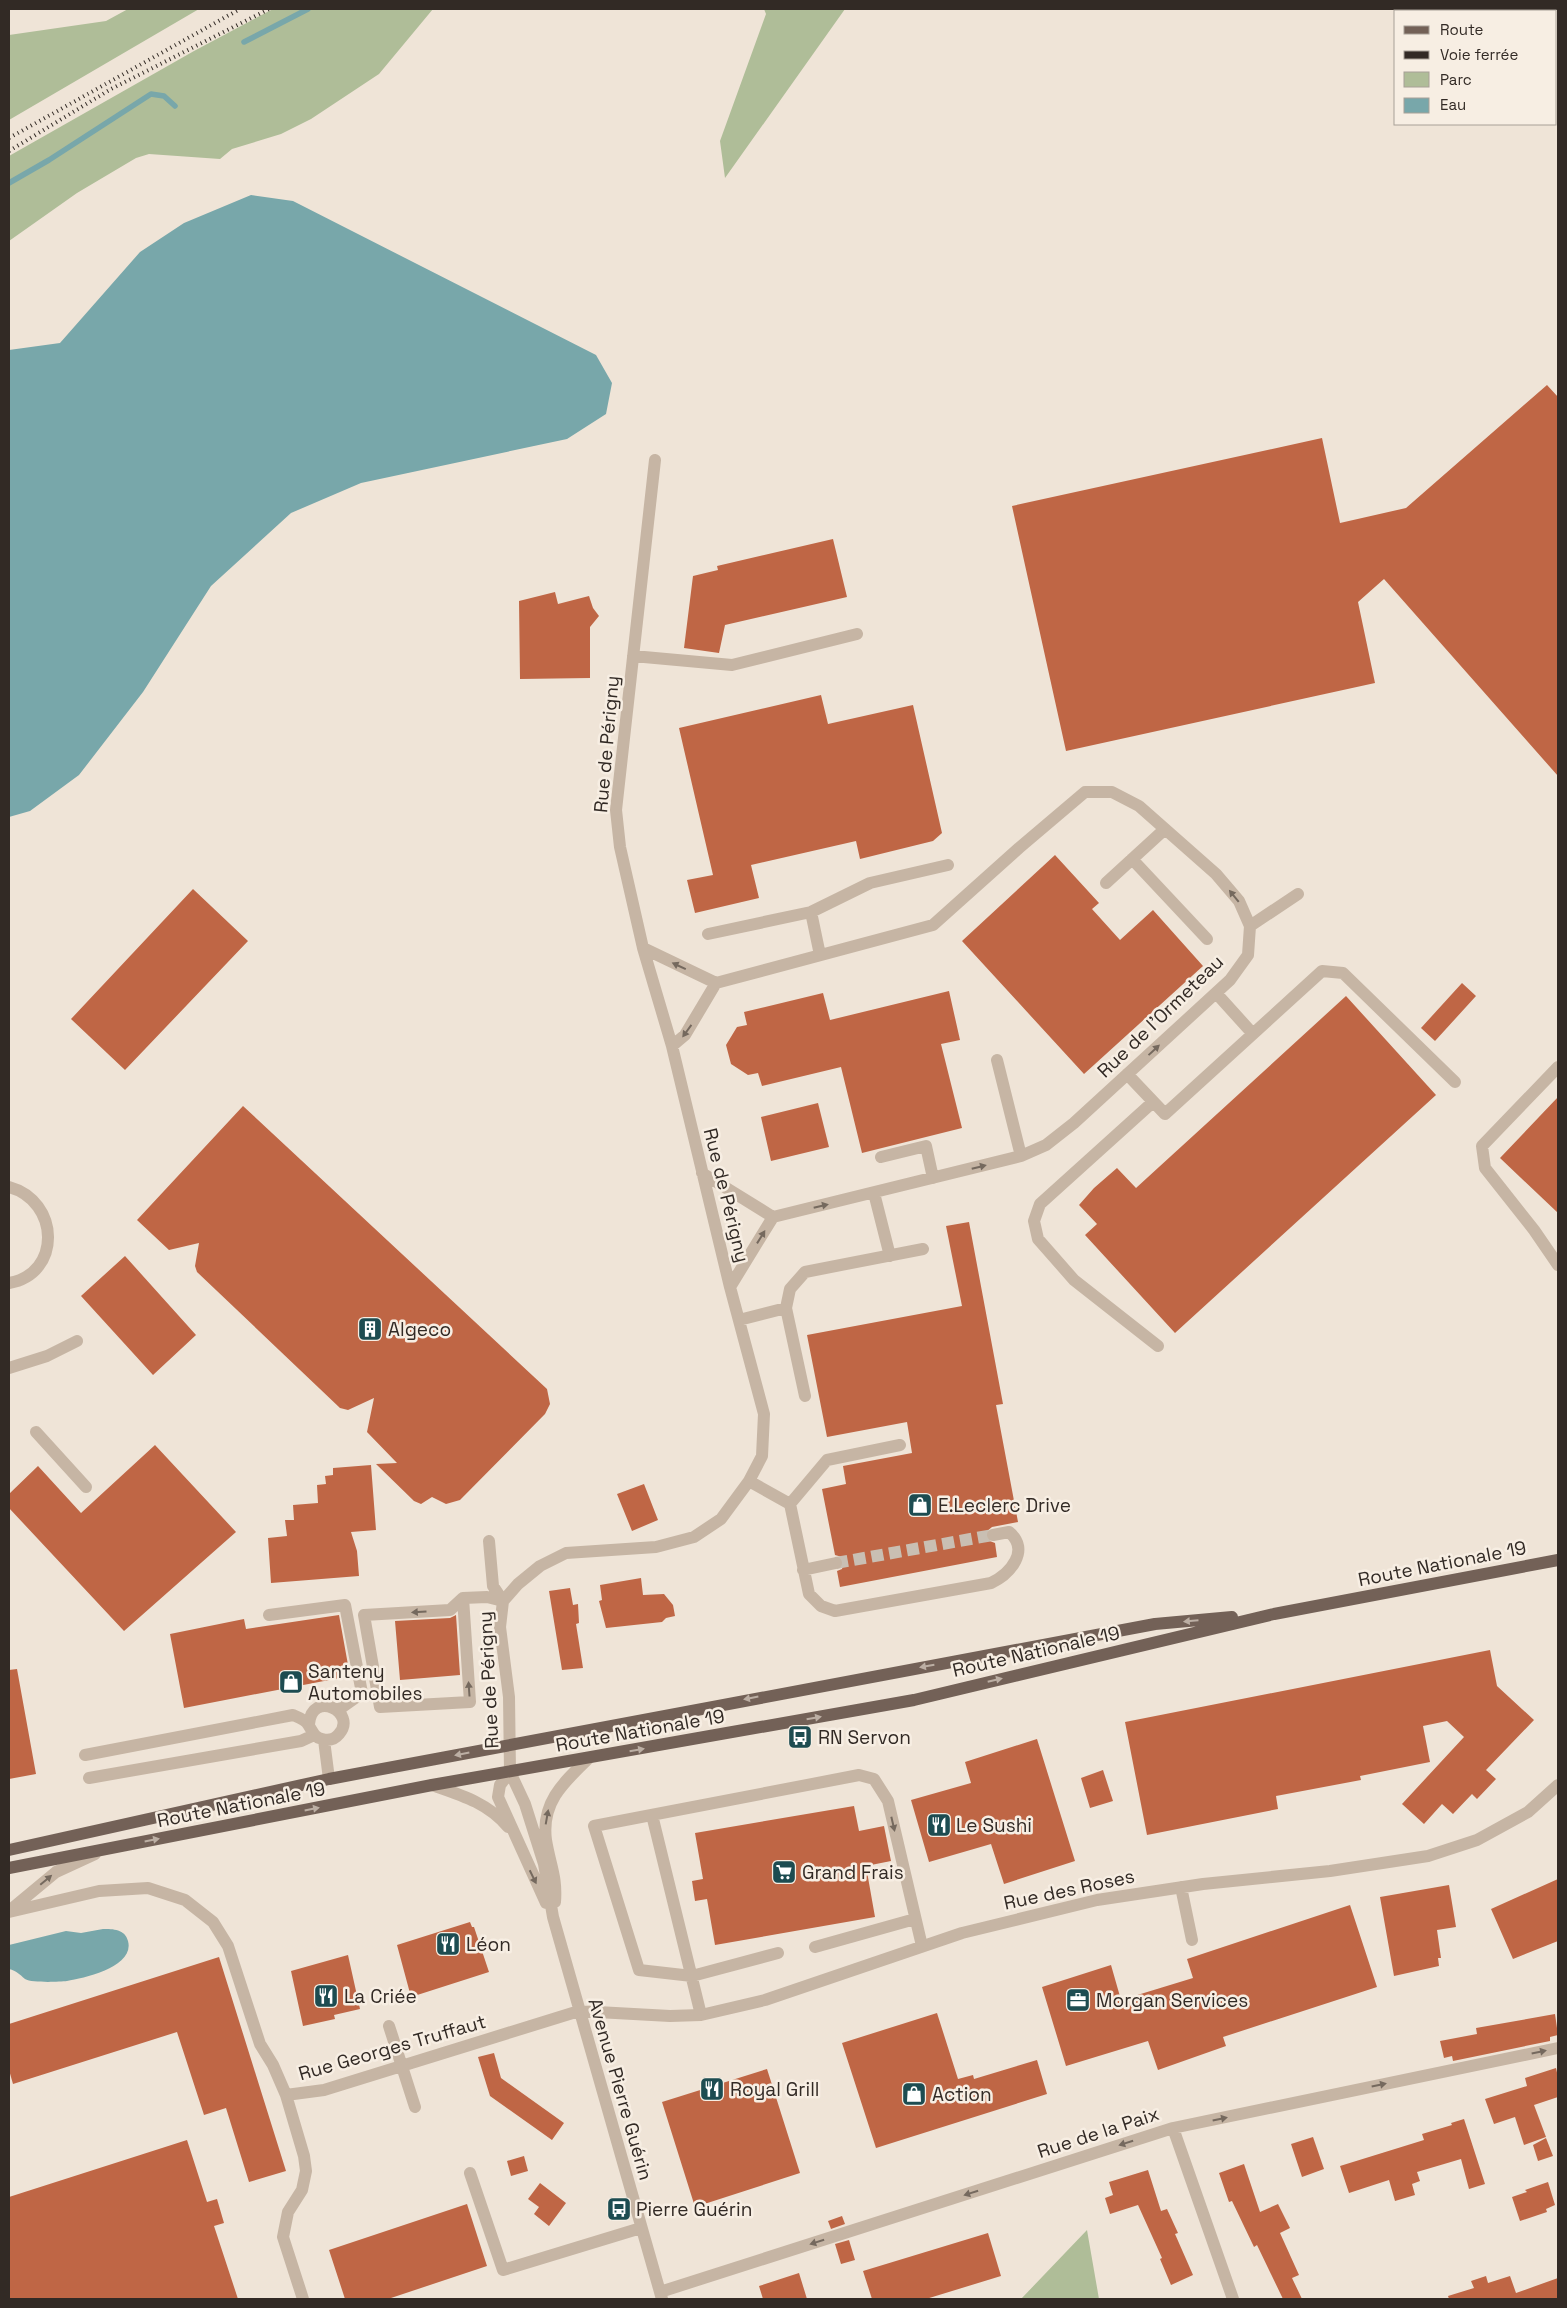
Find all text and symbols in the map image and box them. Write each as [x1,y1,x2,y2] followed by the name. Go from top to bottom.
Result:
[1394,10,1557,125] legend
[1440,20,1484,39] text: Route
[1440,45,1518,64] text: Voie ferrée
[1440,70,1472,89] text: Parc
[1440,95,1466,114] text: Eau
[588,674,625,814] street label: Rue de Périgny
[1229,889,1240,902] one-way arrow
[1092,950,1229,1083] street label: Rue de l'Ormeteau
[672,962,686,970] one-way arrow
[682,1024,692,1038] one-way arrow
[1147,1044,1159,1056] one-way arrow
[698,1125,755,1265] street label: Rue de Périgny
[971,1163,986,1171] one-way arrow
[813,1202,828,1210] one-way arrow
[756,1231,765,1244] one-way arrow
[357,1316,383,1342] building icon: Algeco
[388,1317,451,1342] place label: Algeco
[907,1492,933,1518] shop icon: E.Leclerc Drive
[938,1493,1071,1518] place label: E.Leclerc Drive
[1356,1535,1528,1592] street label: Route Nationale 19
[410,1608,426,1616] one-way arrow
[472,1611,505,1749] street label: Rue de Périgny
[1183,1617,1199,1625] one-way arrow
[950,1620,1122,1683] street label: Route Nationale 19
[308,1659,423,1706] place label: Santeny Automobiles
[919,1662,935,1670] one-way arrow
[278,1669,304,1695] shop icon: Santeny Automobiles
[987,1676,1002,1684] one-way arrow
[464,1681,472,1697] one-way arrow
[743,1695,759,1703] one-way arrow
[554,1703,726,1758] street label: Route Nationale 19
[806,1713,822,1721] one-way arrow
[787,1724,813,1750] bus stop icon: RN Servon
[818,1725,911,1750] place label: RN Servon
[629,1745,645,1753] one-way arrow
[454,1751,470,1759] one-way arrow
[155,1776,327,1833] street label: Route Nationale 19
[304,1805,320,1813] one-way arrow
[544,1808,552,1824] one-way arrow
[926,1812,952,1838] restaurant icon: Le Sushi
[956,1813,1032,1838] place label: Le Sushi
[889,1816,897,1831] one-way arrow
[145,1836,160,1844] one-way arrow
[771,1859,797,1885] supermarket icon: Grand Frais
[802,1860,904,1885] place label: Grand Frais
[1001,1863,1137,1916] street label: Rue des Roses
[530,1870,538,1884] one-way arrow
[39,1875,52,1886] one-way arrow
[435,1931,461,1957] restaurant icon: Léon
[466,1932,511,1957] place label: Léon
[313,1983,339,2009] restaurant icon: La Criée
[344,1984,417,2009] place label: La Criée
[1065,1987,1091,2013] office icon: Morgan Services
[1096,1988,1248,2013] place label: Morgan Services
[583,1995,658,2183] street label: Avenue Pierre Guérin
[296,2009,489,2086] street label: Rue Georges Truffaut
[1531,2048,1547,2056] one-way arrow
[699,2076,725,2102] restaurant icon: Royal Grill
[730,2077,820,2102] place label: Royal Grill
[901,2081,927,2107] shop icon: Action
[1372,2081,1388,2089] one-way arrow
[932,2082,992,2107] place label: Action
[1034,2101,1162,2164] street label: Rue de la Paix
[1213,2114,1229,2122] one-way arrow
[1119,2140,1134,2148] one-way arrow
[964,2189,979,2197] one-way arrow
[606,2196,632,2222] bus stop icon: Pierre Guérin
[636,2197,752,2222] place label: Pierre Guérin
[809,2238,824,2246] one-way arrow

